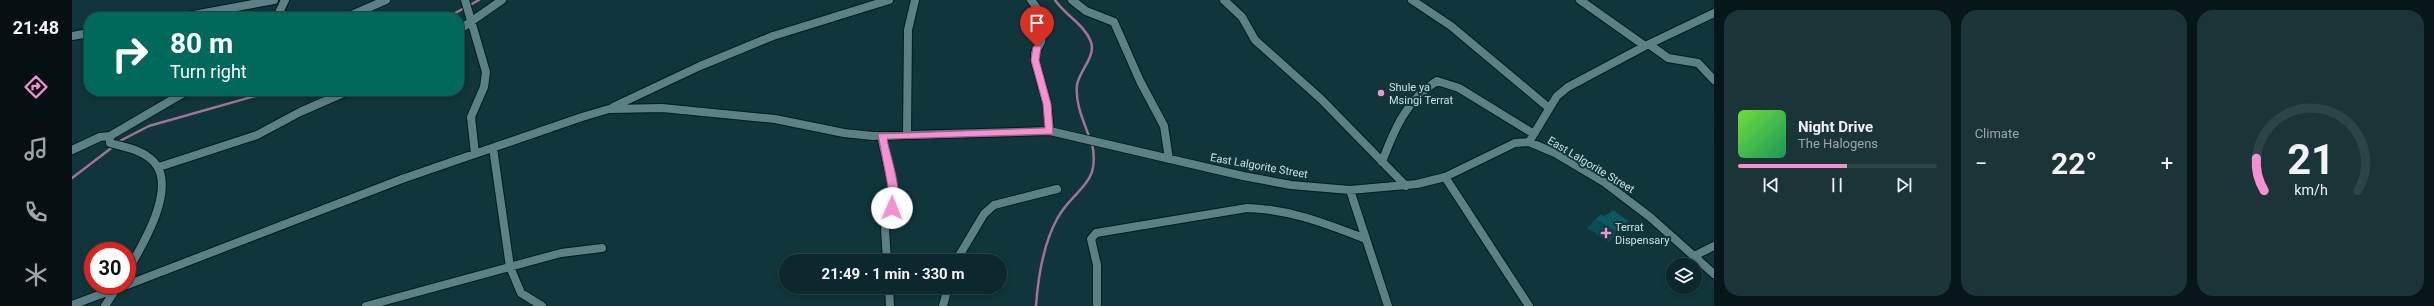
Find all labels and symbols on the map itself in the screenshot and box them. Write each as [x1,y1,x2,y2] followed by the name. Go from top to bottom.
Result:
[1020,6,1054,47] pin
[1389,81,1453,107] place label: Shule ya Msingi Terrat
[1376,88,1386,98] marker: Shule ya Msingi Terrat
[1545,134,1637,196] street label: East Lalgorite Street
[1209,151,1309,181] street label: East Lalgorite Street
[871,187,913,229] position arrow
[1615,221,1670,247] place label: Terrat Dispensary
[1600,227,1612,239] marker: Terrat Dispensary
[84,242,136,294] speed limit sign: 30

